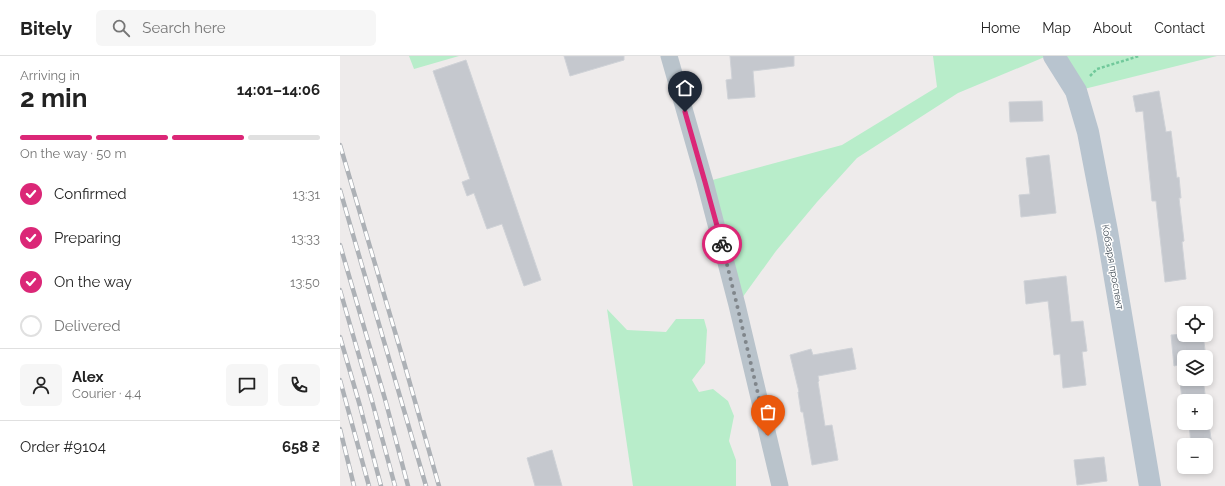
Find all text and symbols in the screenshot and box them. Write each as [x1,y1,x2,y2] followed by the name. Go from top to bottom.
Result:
[96,10,376,46] search box
[20,17,72,39] text: Bitely
[110,17,132,39] icon: search
[142,19,226,37] text: Search here
[981,20,1020,36] text: Home
[1042,20,1071,36] text: Map
[1093,20,1132,36] text: About
[1154,20,1205,36] text: Contact
[20,68,80,83] text: Arriving in
[668,71,702,112] pin
[674,77,696,99] icon: home
[237,81,320,99] text: 14:01–14:06
[20,83,87,113] text: 2 min
[20,146,127,161] text: On the way · 50 m
[20,183,42,205] icon: check
[54,185,127,203] text: Confirmed
[293,187,320,202] text: 13:31
[1100,223,1126,311] street label: Кобзаря проспект
[702,224,742,264] courier
[20,227,42,249] icon: check
[54,229,121,247] text: Preparing
[291,231,320,246] text: 13:33
[711,233,733,255] icon: bike
[20,271,42,293] icon: check
[54,273,132,291] text: On the way
[290,275,320,290] text: 13:50
[1177,306,1213,474] map controls
[1177,306,1213,342] button: locate
[54,317,121,335] text: Delivered
[1177,350,1213,386] button: layers
[20,364,62,406] button: person
[226,364,268,406] button: chat
[278,364,320,406] button: phone
[72,368,103,386] text: Alex
[72,386,141,401] text: Courier · 4.4
[1177,394,1213,430] button: +
[751,395,785,436] pin
[757,401,779,423] icon: bag
[20,438,106,456] text: Order #9104
[282,438,320,456] text: 658 ₴
[1177,438,1213,474] button: −

